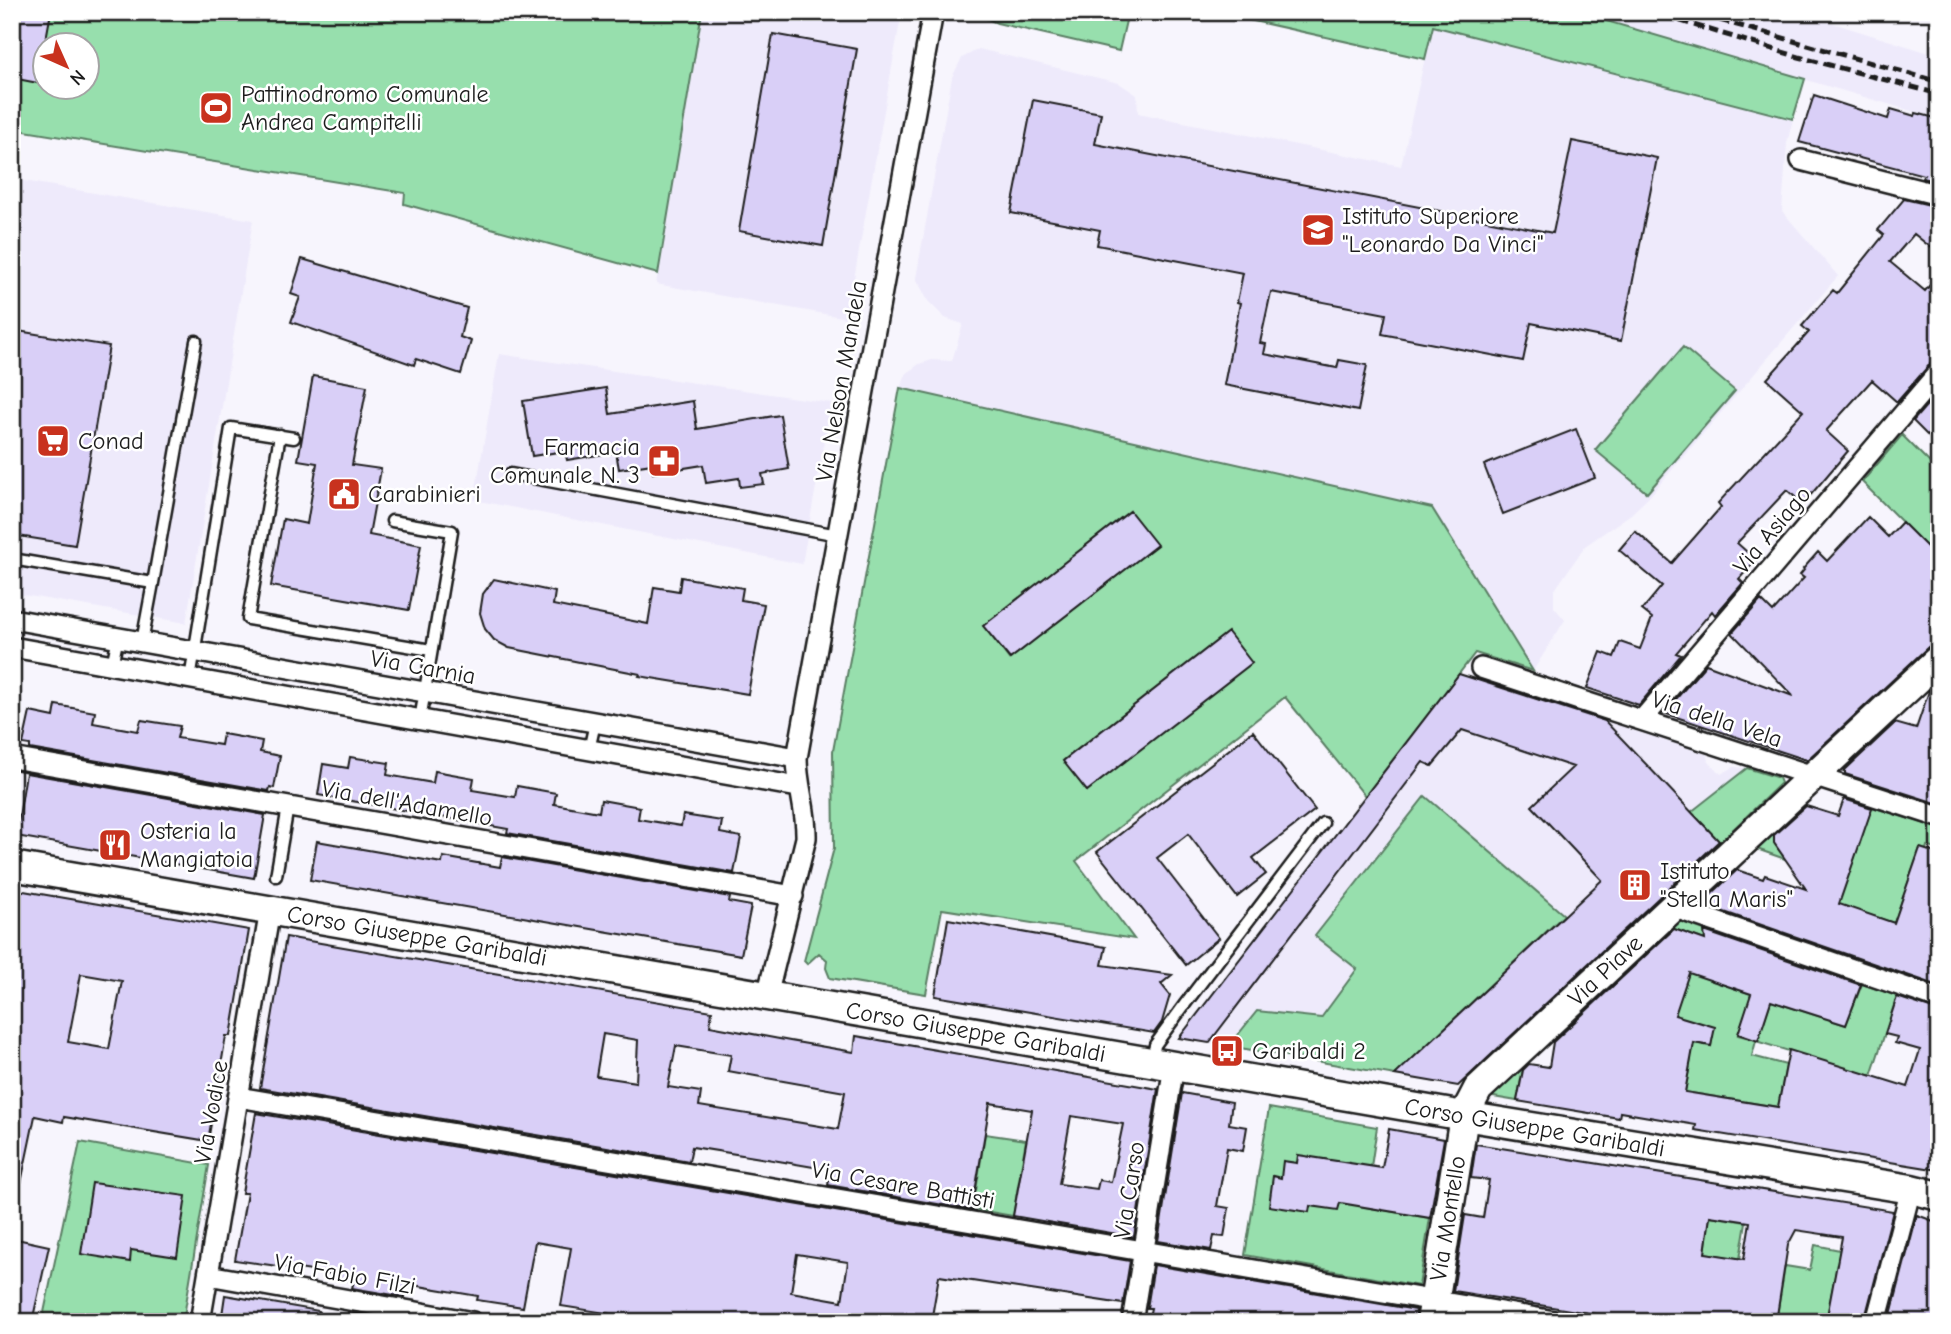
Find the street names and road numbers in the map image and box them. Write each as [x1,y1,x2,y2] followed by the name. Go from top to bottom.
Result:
[810,278,872,484] street label: Via Nelson Mandela
[1727,480,1817,580] street label: Via Asiago
[368,644,478,690] street label: Via Carnia
[1648,685,1786,753] street label: Via della Vela
[319,774,495,832] street label: Via dell'Adamello
[285,900,549,972] street label: Corso Giuseppe Garibaldi
[1562,929,1648,1012] street label: Via Piave
[844,996,1108,1068] street label: Corso Giuseppe Garibaldi
[188,1058,234,1166] street label: Via Vodice
[1402,1092,1667,1163] street label: Corso Giuseppe Garibaldi
[1108,1139,1150,1241] street label: Via Carso
[1424,1154,1471,1283] street label: Via Montello
[809,1155,997,1215] street label: Via Cesare Battisti
[272,1248,418,1300] street label: Via Fabio Filzi

